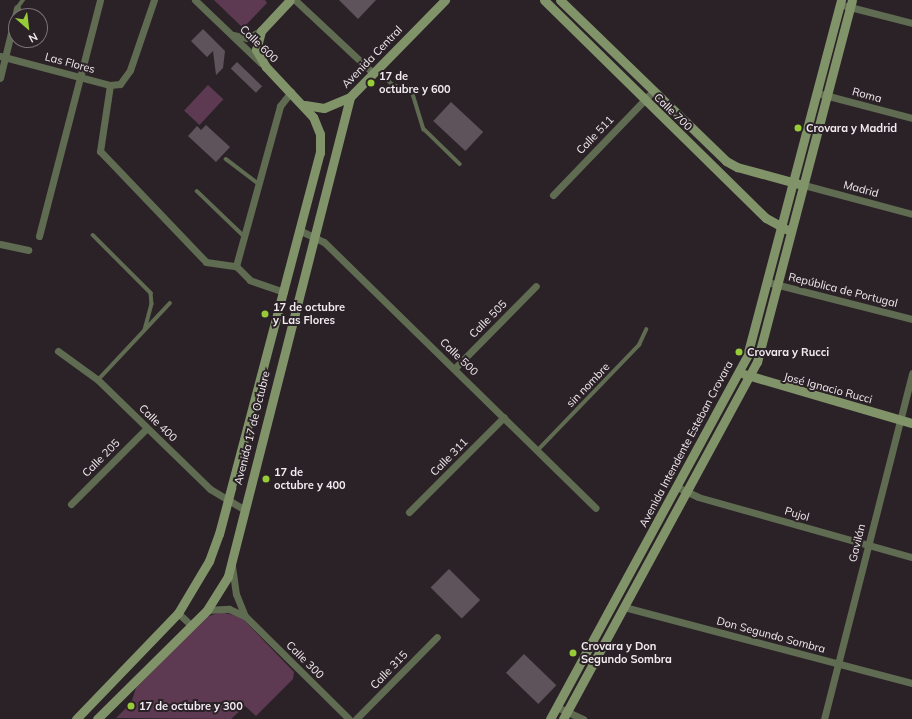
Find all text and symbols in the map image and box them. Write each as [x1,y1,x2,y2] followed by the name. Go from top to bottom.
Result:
[8,8,48,48] north arrow
[237,23,281,65] street label: Calle 600
[339,23,405,91] street label: Avenida Central
[26,30,40,46] text: N
[43,50,97,76] street label: Las Flores
[379,70,451,96] place label: 17 de octubre y 600
[366,78,376,88] marker: 17 de octubre y 600
[851,85,883,105] street label: Roma
[651,91,695,133] street label: Calle 700
[574,113,616,157] street label: Calle 511
[806,121,897,135] place label: Crovara y Madrid
[793,123,803,133] marker: Crovara y Madrid
[842,178,880,200] street label: Madrid
[787,270,899,310] street label: República de Portugal
[466,297,510,341] street label: Calle 505
[273,301,345,327] place label: 17 de octubre y Las Flores
[260,309,270,319] marker: 17 de octubre y Las Flores
[437,336,481,378] street label: Calle 500
[747,345,829,359] place label: Crovara y Rucci
[734,347,744,357] marker: Crovara y Rucci
[636,359,736,529] street label: Avenida Intendente Esteban Crovara
[564,360,612,410] street label: sin nombre
[231,370,273,486] street label: Avenida 17 de Octubre
[782,370,874,406] street label: José Ignacio Rucci
[136,402,180,444] street label: Calle 400
[427,435,471,479] street label: Calle 311
[79,436,123,480] street label: Calle 205
[274,466,346,492] place label: 17 de octubre y 400
[261,474,271,484] marker: 17 de octubre y 400
[783,504,811,524] street label: Pujol
[846,523,868,563] street label: Gavilán
[715,614,827,656] street label: Don Segundo Sombra
[283,638,327,682] street label: Calle 300
[581,640,672,666] place label: Crovara y Don Segundo Sombra
[368,648,410,692] street label: Calle 315
[568,648,578,658] marker: Crovara y Don Segundo Sombra
[139,699,243,713] place label: 17 de octubre y 300
[126,701,136,711] marker: 17 de octubre y 300

